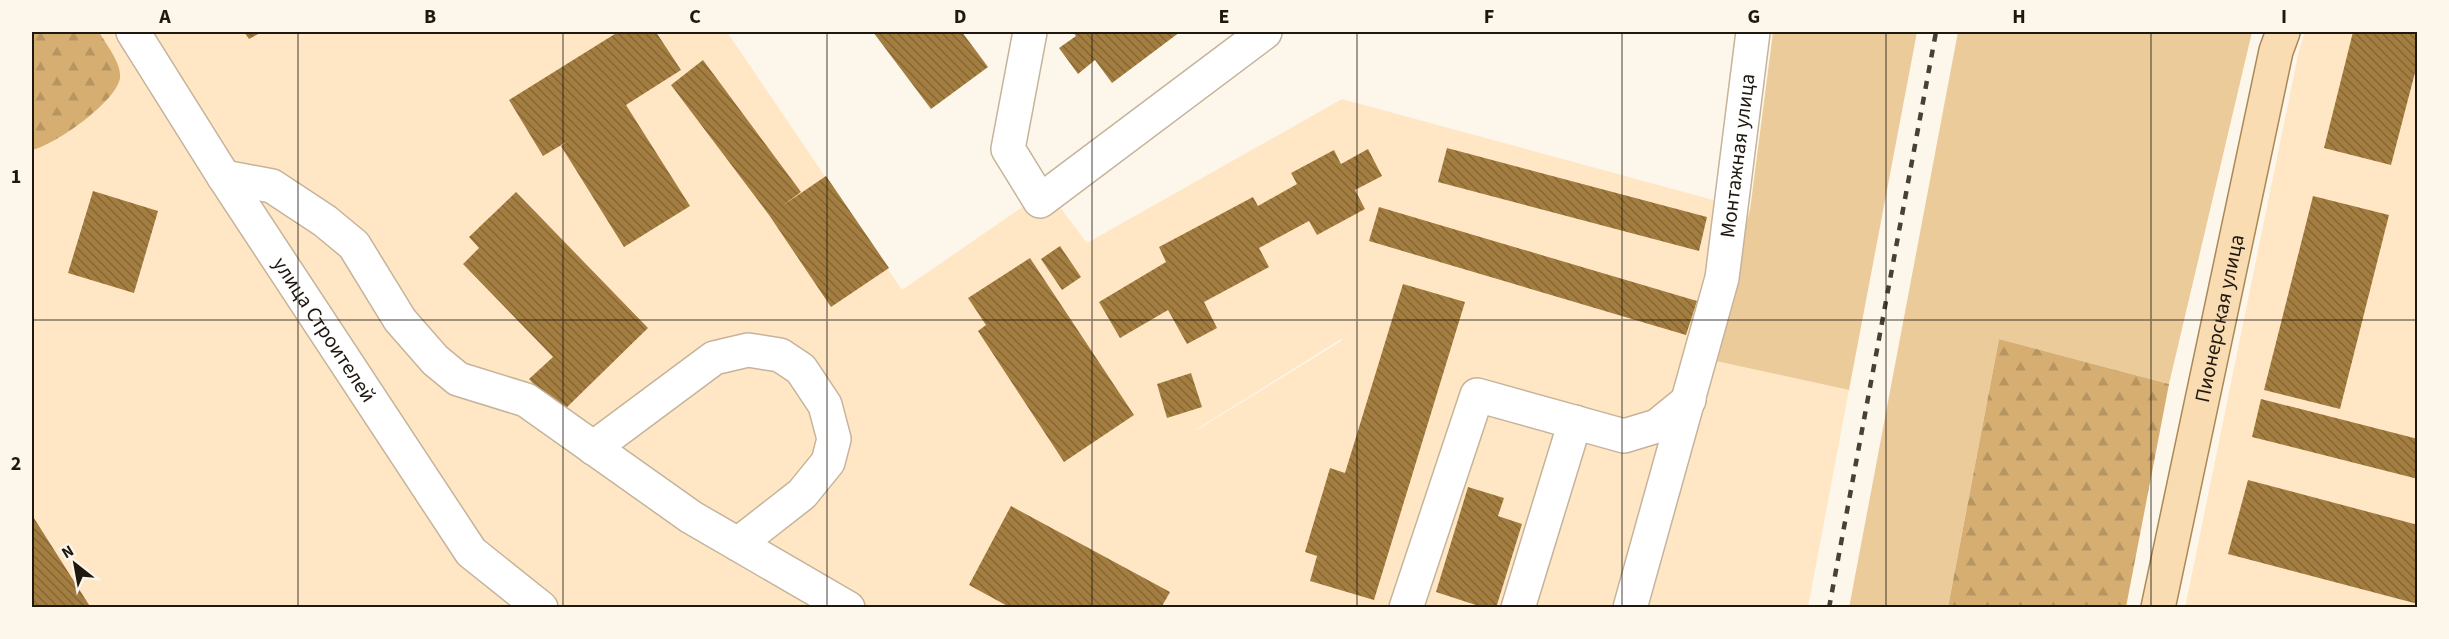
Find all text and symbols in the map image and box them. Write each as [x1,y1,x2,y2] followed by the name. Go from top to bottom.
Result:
[158,3,171,31] text: A
[424,3,436,31] text: B
[689,3,701,31] text: C
[954,3,966,31] text: D
[1219,3,1229,31] text: E
[1484,3,1494,31] text: F
[1748,3,1760,31] text: G
[2012,3,2026,31] text: H
[2281,3,2287,31] text: I
[1712,72,1763,239] street label: Монтажная улица
[11,163,21,191] text: 1
[2187,232,2252,405] street label: Пионерская улица
[266,251,383,408] street label: улица Строителей
[11,450,21,478] text: 2
[45,534,105,594] north arrow
[58,540,78,564] text: N

